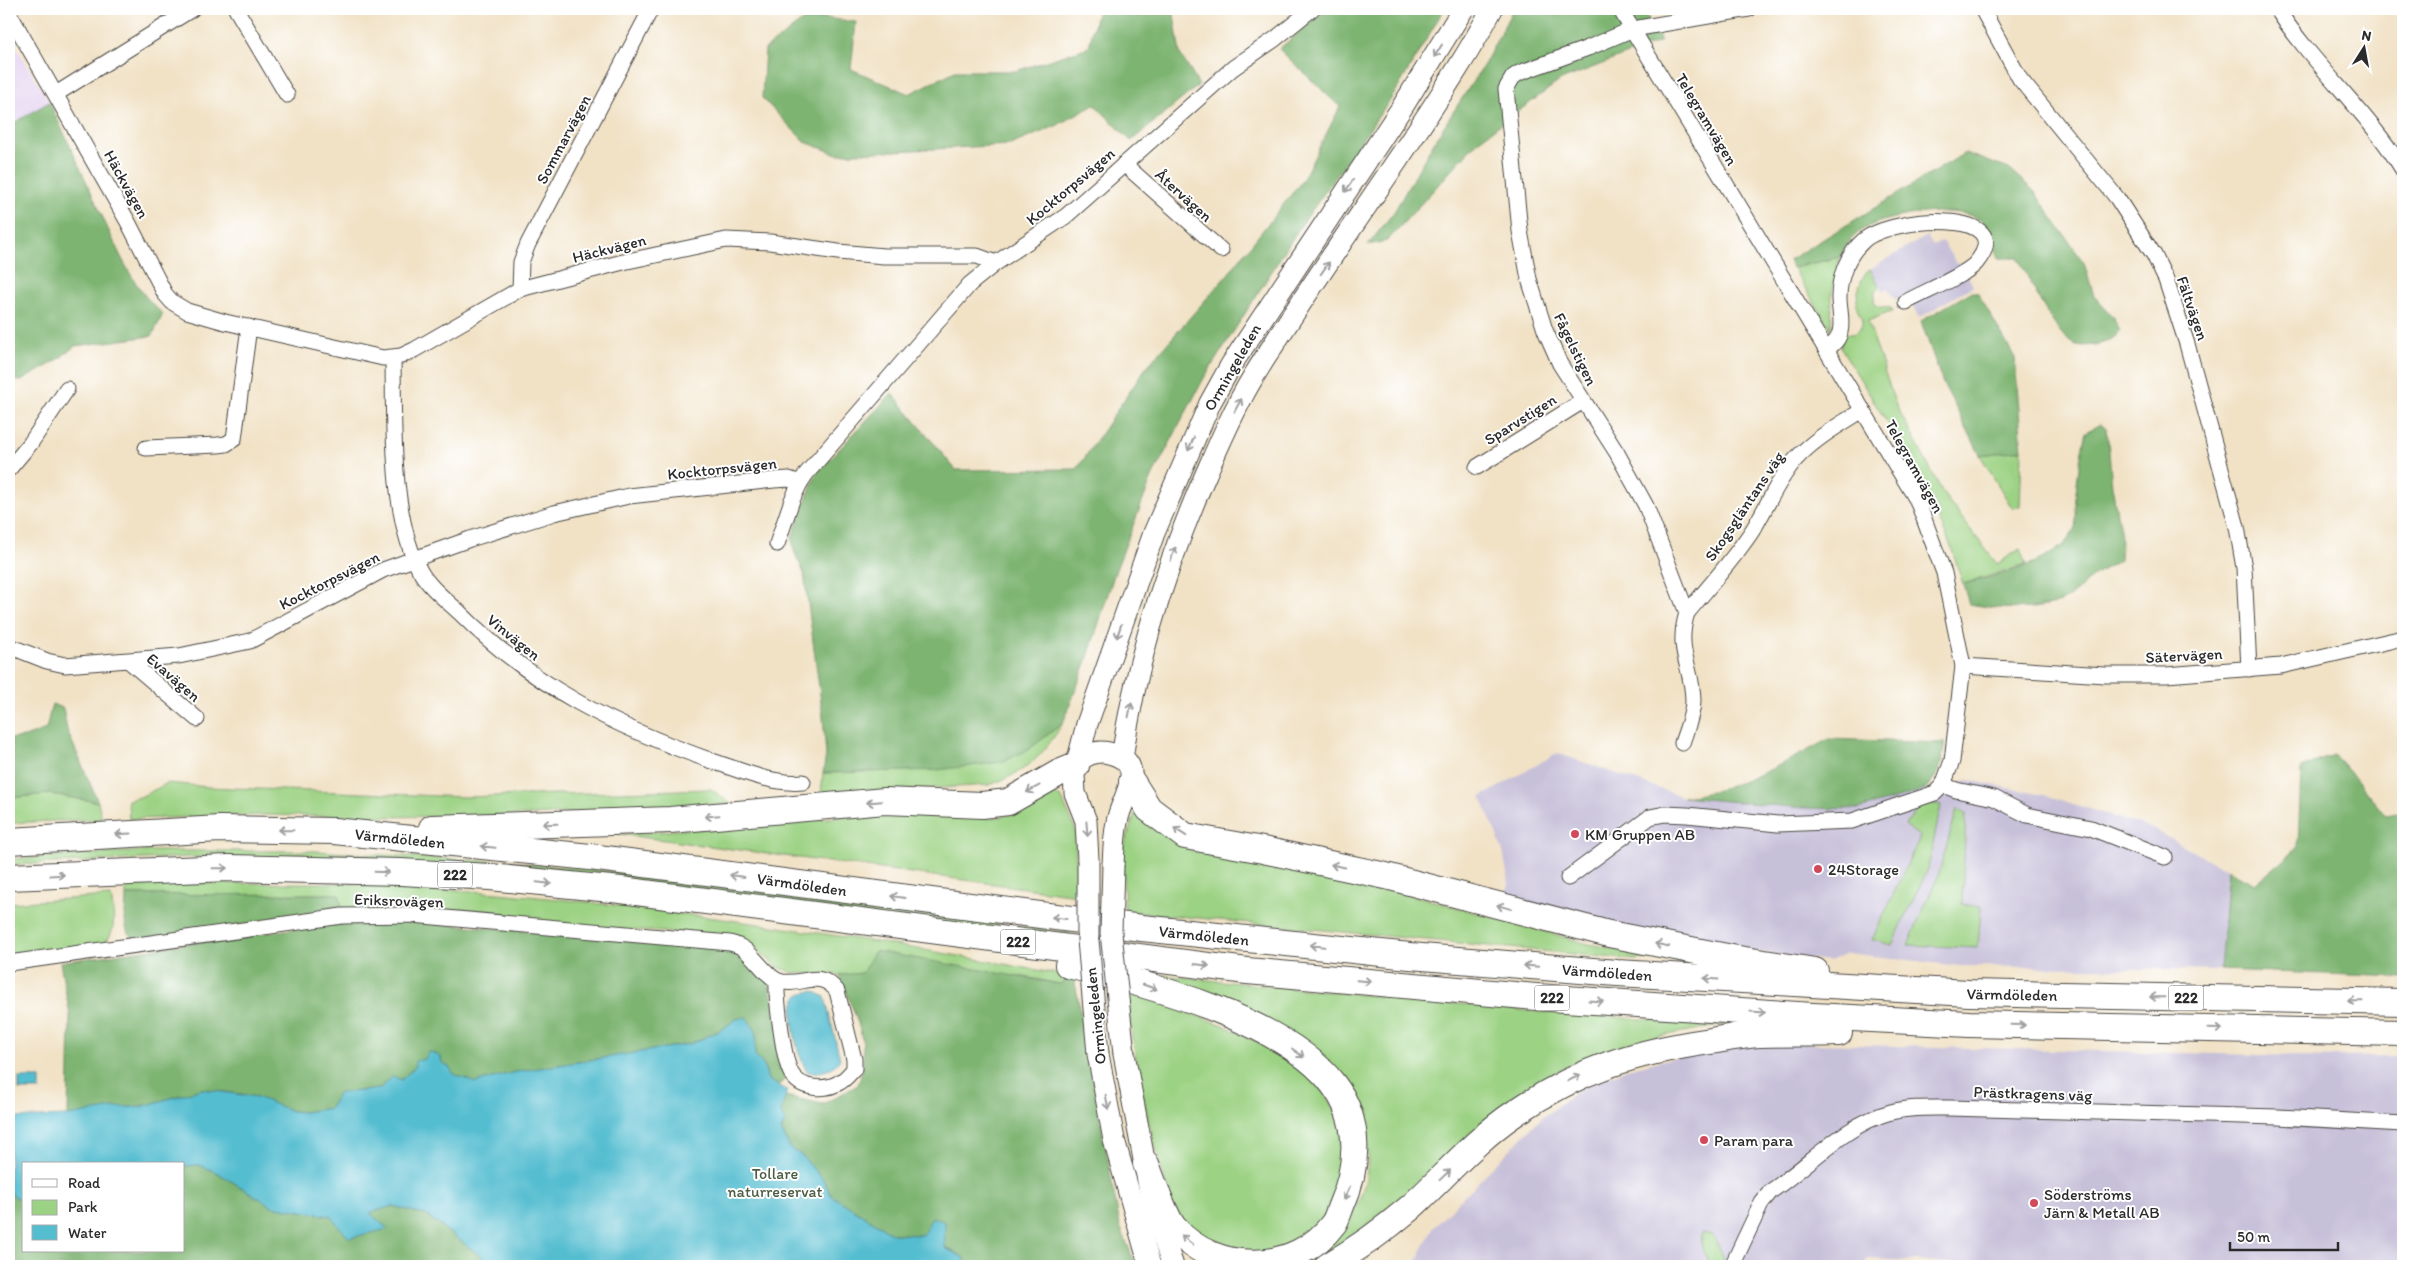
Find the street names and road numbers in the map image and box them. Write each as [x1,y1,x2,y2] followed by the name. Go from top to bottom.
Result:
[1672,70,1742,169] street label: Telegramvägen
[532,91,595,187] street label: Sommarvägen
[1022,144,1119,229] street label: Kocktorpsvägen
[100,147,153,222] street label: Häckvägen
[1151,165,1216,226] street label: Återvägen
[570,230,648,267] street label: Häckvägen
[2173,274,2213,343] street label: Fältvägen
[1550,310,1601,389] street label: Fågelstigen
[1200,320,1265,414] street label: Ormingeleden
[1481,390,1560,449] street label: Sparvstigen
[1881,416,1948,516] street label: Telegramvägen
[1701,447,1789,565] street label: Skogsgläntans väg
[666,453,778,484] street label: Kocktorpsvägen
[276,547,383,614] street label: Kocktorpsvägen
[483,610,544,665] street label: Vinvägen
[2145,644,2223,667] street label: Sätervägen
[143,649,204,706] street label: Evavägen
[354,824,446,853] street label: Värmdöleden
[438,862,472,888] road number: 222
[756,869,848,900] street label: Värmdöleden
[354,889,444,912] street label: Eriksrovägen
[1158,921,1250,950] street label: Värmdöleden
[1000,930,1036,954] road number: 222
[1561,960,1653,985] street label: Värmdöleden
[1081,967,1110,1065] street label: Ormingeleden
[1967,984,2057,1005] street label: Värmdöleden
[1534,986,1570,1010] road number: 222
[2168,986,2204,1010] road number: 222
[1973,1082,2094,1105] street label: Prästkragens väg

